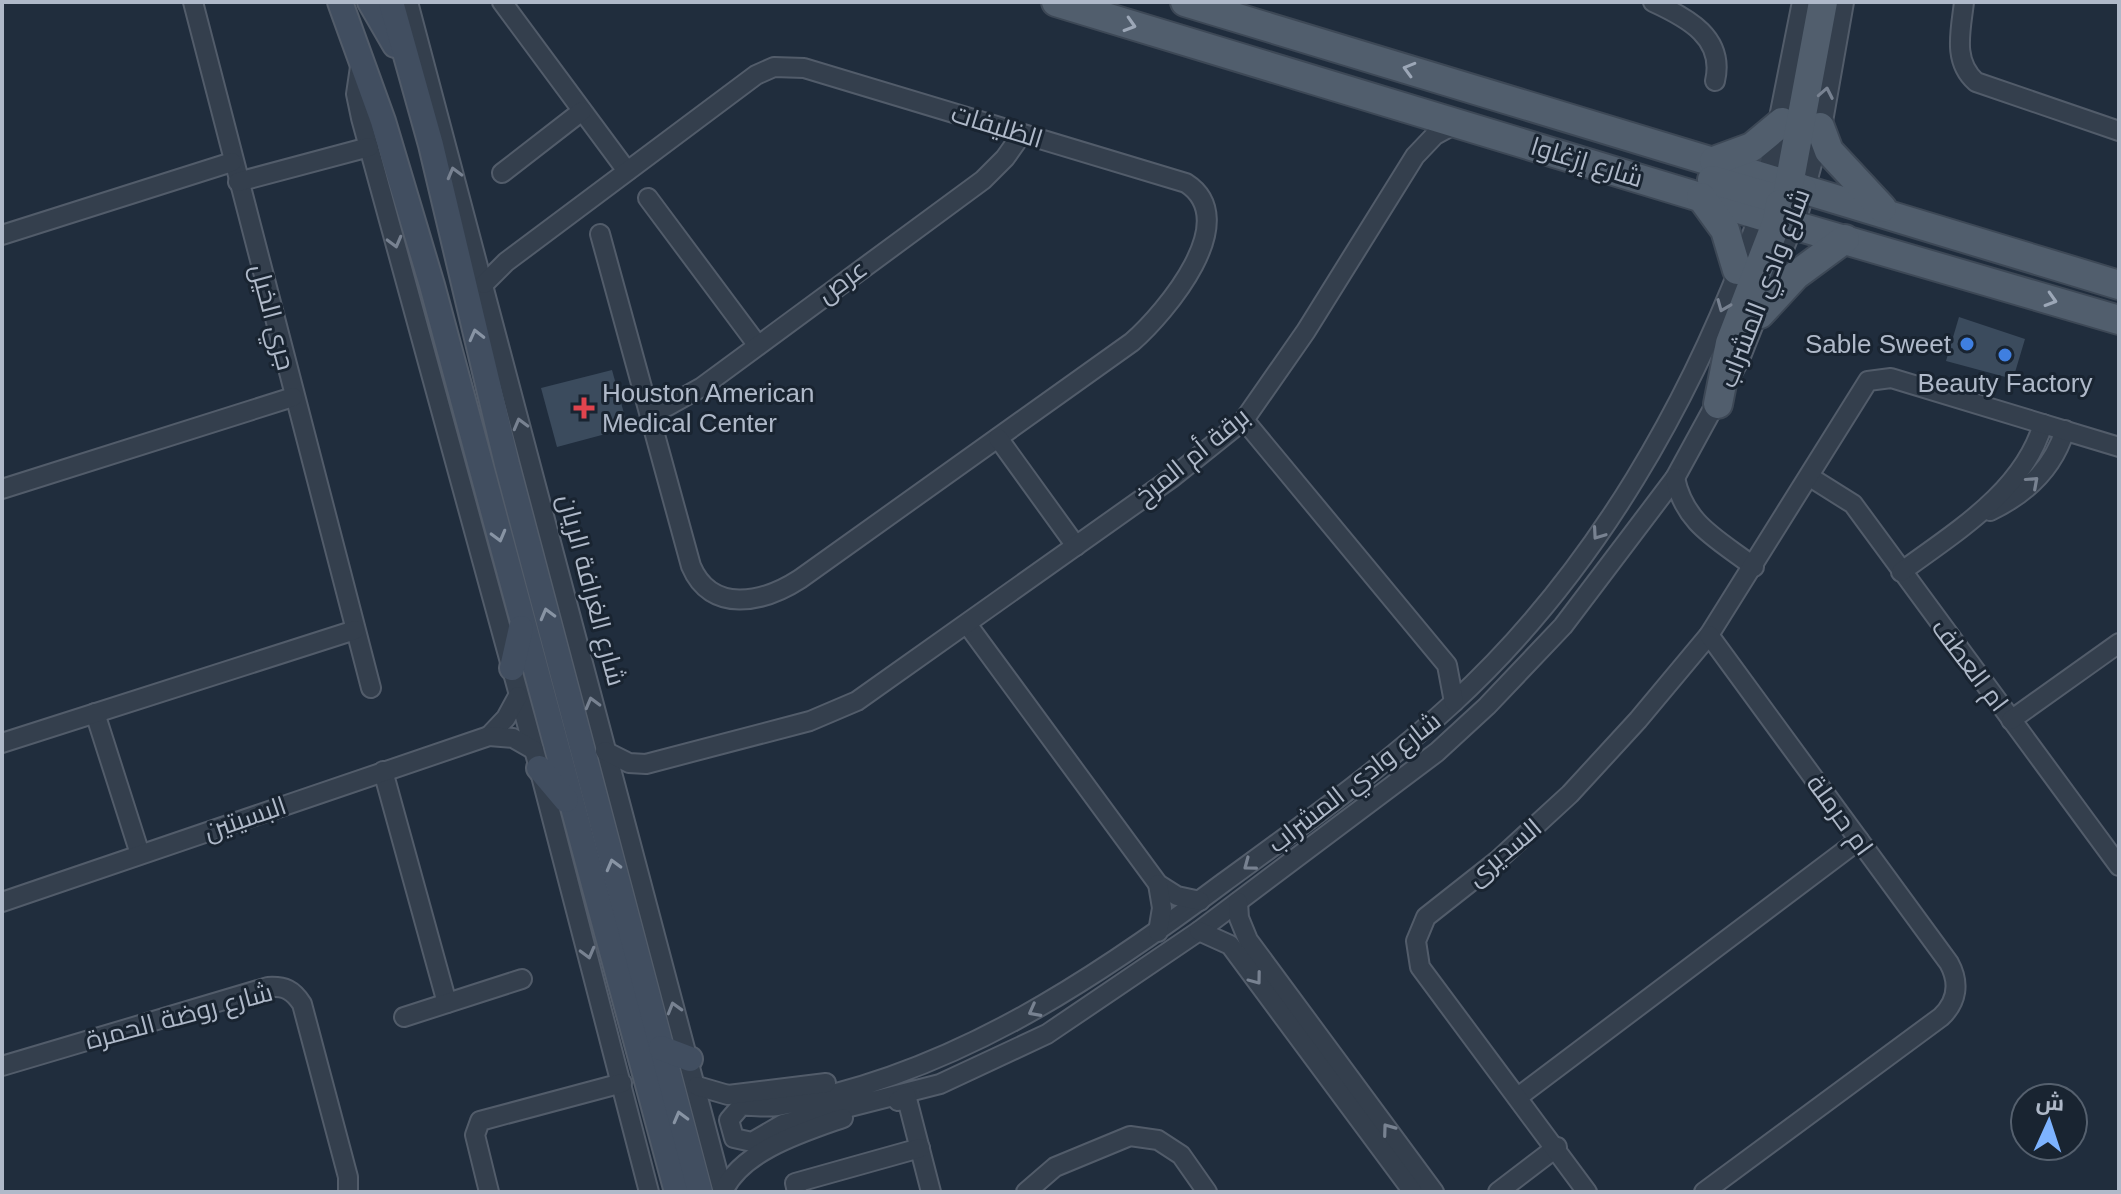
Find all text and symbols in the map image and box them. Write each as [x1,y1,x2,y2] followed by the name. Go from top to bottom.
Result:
[1123,16,1137,32] one-way arrow
[1403,62,1416,78] one-way arrow
[1817,86,1834,100] one-way arrow
[948,98,1046,154] street label: الظليفات
[1527,131,1647,195] street label: شارع إزغاوا
[447,166,464,180] one-way arrow
[1712,184,1820,394] street label: شارع وادي المشراب
[386,235,402,249] one-way arrow
[811,253,873,310] street label: عرص
[240,261,302,375] street label: جري الخيل
[2044,291,2058,307] one-way arrow
[1716,298,1733,312] one-way arrow
[469,328,486,342] one-way arrow
[1805,329,1952,359] place label: Sable Sweet
[1958,335,1976,353] marker: Sable Sweet
[1996,346,2014,364] marker: Beauty Factory
[1918,368,2092,398] place label: Beauty Factory
[602,378,814,438] place label: Houston American Medical Center
[573,397,595,419] marker: Houston American Medical Center
[1128,399,1257,513] street label: برقة أم المرخ
[513,418,530,432] one-way arrow
[2023,478,2038,492] one-way arrow
[550,491,632,690] street label: شارع الغرافة الريان
[1593,525,1608,539] one-way arrow
[490,529,507,543] one-way arrow
[540,607,557,621] one-way arrow
[1923,613,2015,719] street label: ام العطف
[585,697,602,711] one-way arrow
[1262,705,1449,863] street label: شارع وادي المشراب
[1798,769,1879,863] street label: ام حرملة
[200,790,291,847] street label: البسيتين
[1460,812,1548,892] street label: السديرى
[1243,855,1257,869] one-way arrow
[606,859,622,873] one-way arrow
[578,945,595,959] one-way arrow
[1246,970,1261,985] one-way arrow
[82,977,276,1057] street label: شارع روضة الحمرة
[667,1002,684,1016] one-way arrow
[1028,1002,1043,1017] one-way arrow
[2009,1082,2089,1162] north arrow
[2035,1089,2065,1117] text: ش
[672,1110,689,1124] one-way arrow
[1383,1123,1398,1138] one-way arrow

